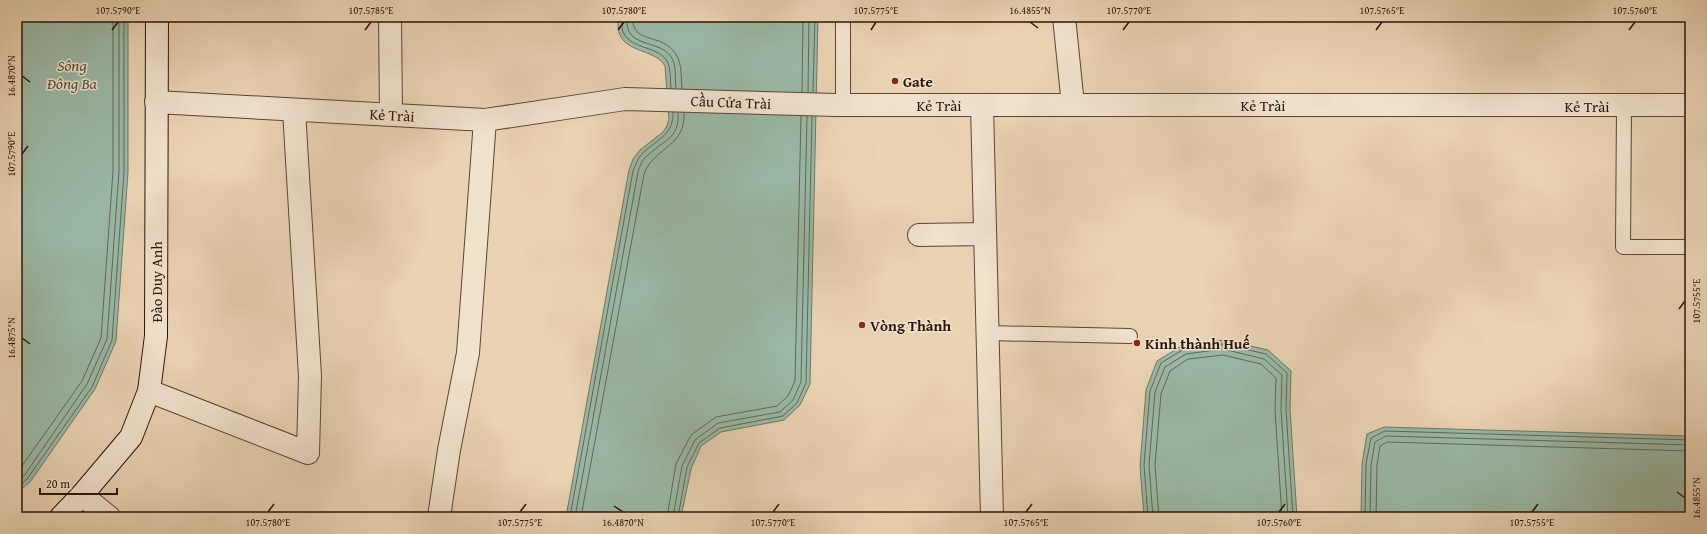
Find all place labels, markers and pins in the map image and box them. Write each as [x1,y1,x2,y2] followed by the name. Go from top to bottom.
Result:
[903,71,933,92] place label: Gate
[890,76,900,86] marker: Gate
[870,315,951,336] place label: Vòng Thành
[857,320,867,330] marker: Vòng Thành
[1145,333,1250,354] place label: Kinh thành Huế
[1132,338,1142,348] marker: Kinh thành Huế

